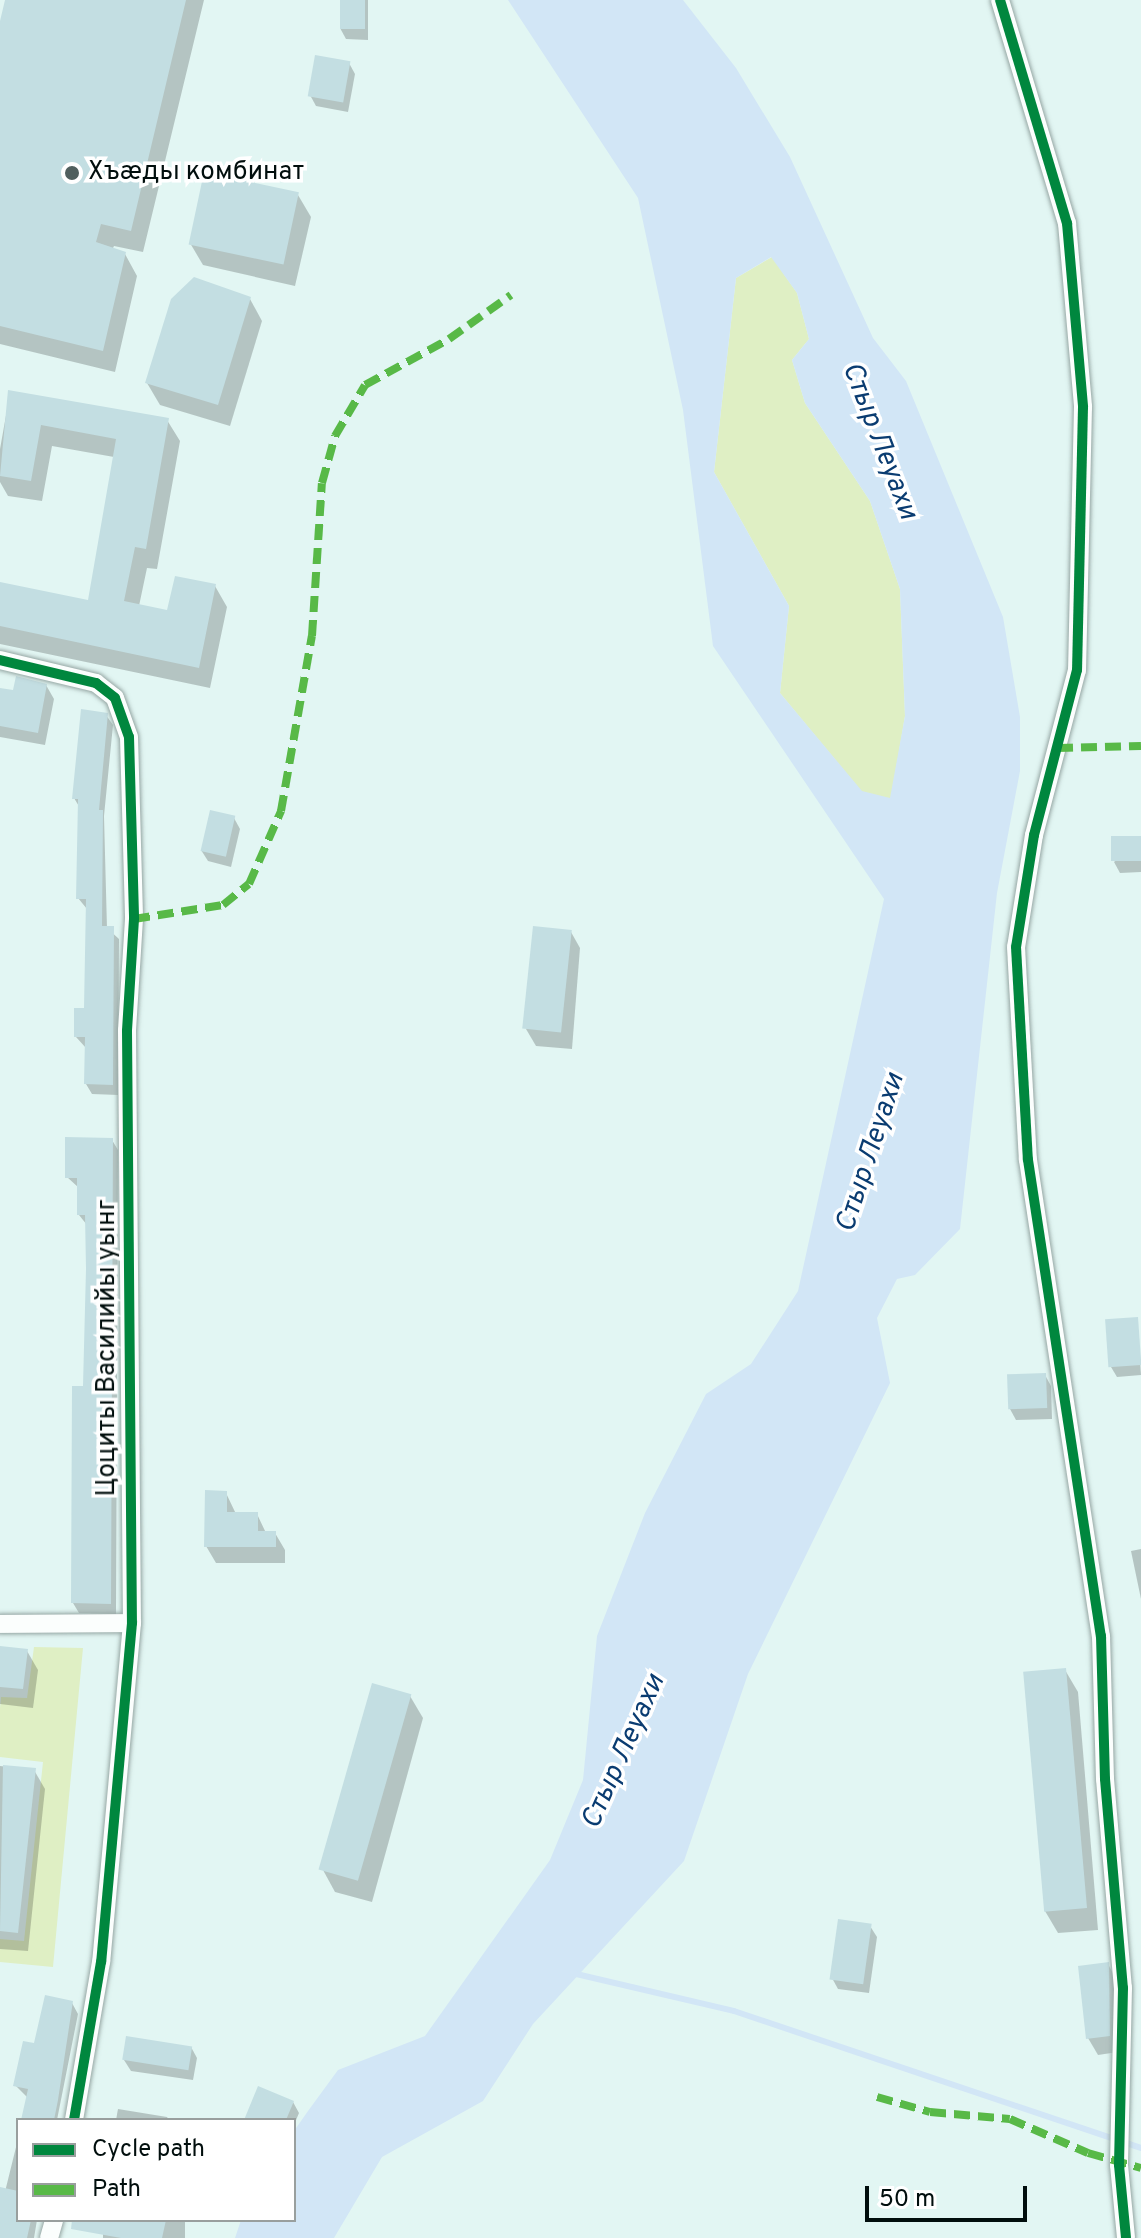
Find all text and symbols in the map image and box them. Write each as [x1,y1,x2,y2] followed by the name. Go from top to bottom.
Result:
[88,157,304,189] place label: Хъæды комбинат
[63,164,81,182] marker: Хъæды комбинат
[834,358,924,524] water label: Стыр Леуахи
[829,1069,913,1237] water label: Стыр Леуахи
[92,1199,124,1497] street label: Цоциты Василийы уынг
[575,1670,673,1834] water label: Стыр Леуахи
[16,2118,296,2222] legend
[92,2135,205,2165] text: Cycle path
[869,2170,1031,2220] scale bar
[92,2175,141,2205] text: Path
[879,2185,935,2215] text: 50 m

